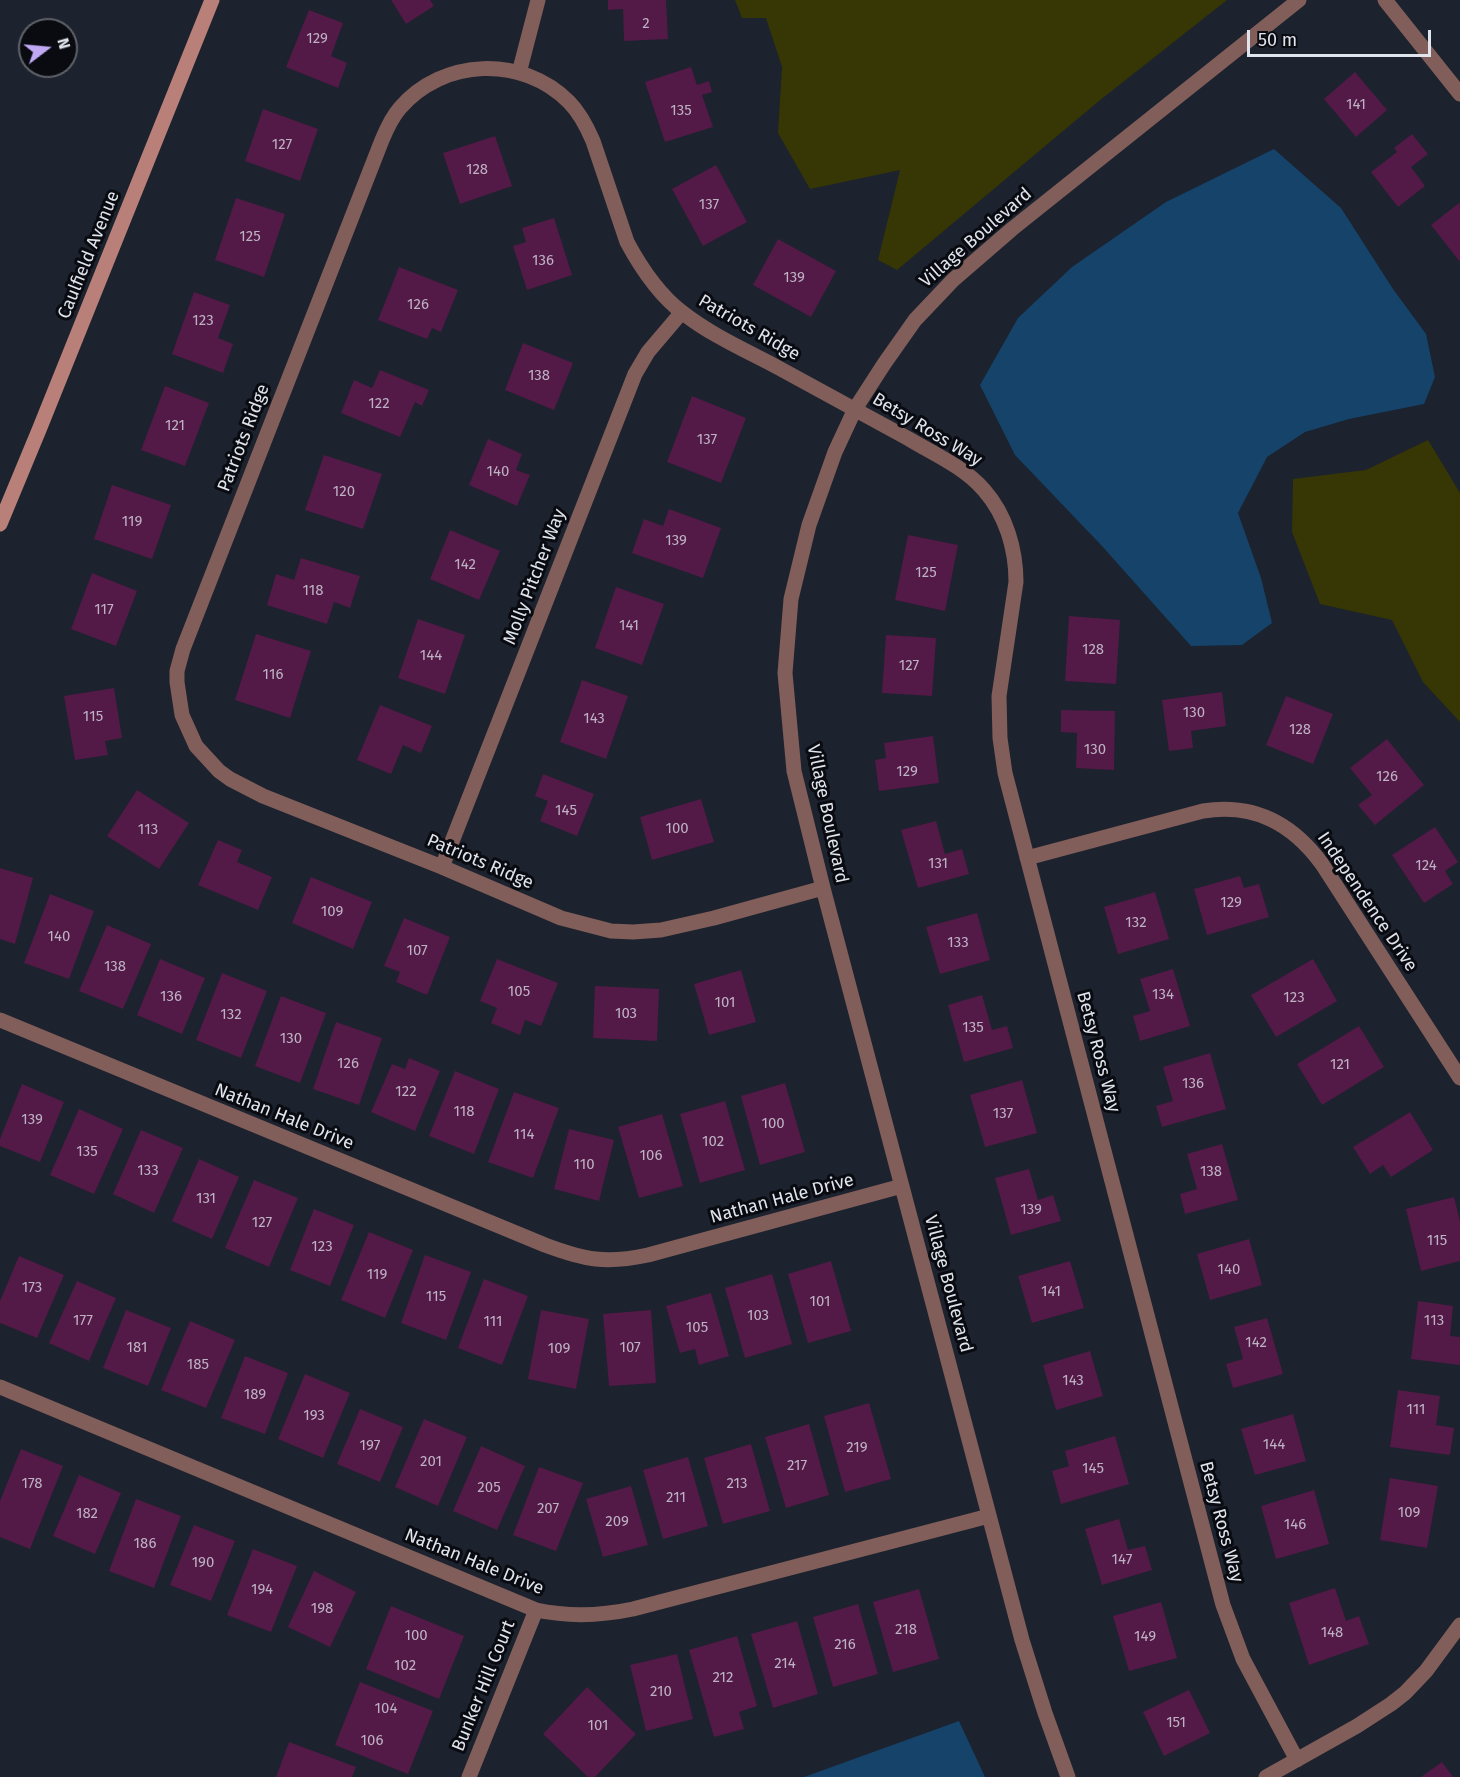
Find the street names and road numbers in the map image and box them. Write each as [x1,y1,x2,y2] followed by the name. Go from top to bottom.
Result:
[916,184,1036,292] street label: Village Boulevard
[54,188,124,322] street label: Caulfield Avenue
[694,290,804,366] street label: Patriots Ridge
[214,381,274,495] street label: Patriots Ridge
[868,389,986,471] street label: Betsy Ross Way
[499,506,571,648] street label: Molly Pitcher Way
[802,743,852,885] street label: Village Boulevard
[1312,828,1422,976] street label: Independence Drive
[424,830,536,894] street label: Patriots Ridge
[1071,989,1125,1115] street label: Betsy Ross Way
[211,1079,357,1155] street label: Nathan Hale Drive
[708,1169,856,1229] street label: Nathan Hale Drive
[919,1213,977,1355] street label: Village Boulevard
[1194,1459,1248,1585] street label: Betsy Ross Way
[401,1524,547,1600] street label: Nathan Hale Drive
[448,1617,520,1755] street label: Bunker Hill Court

